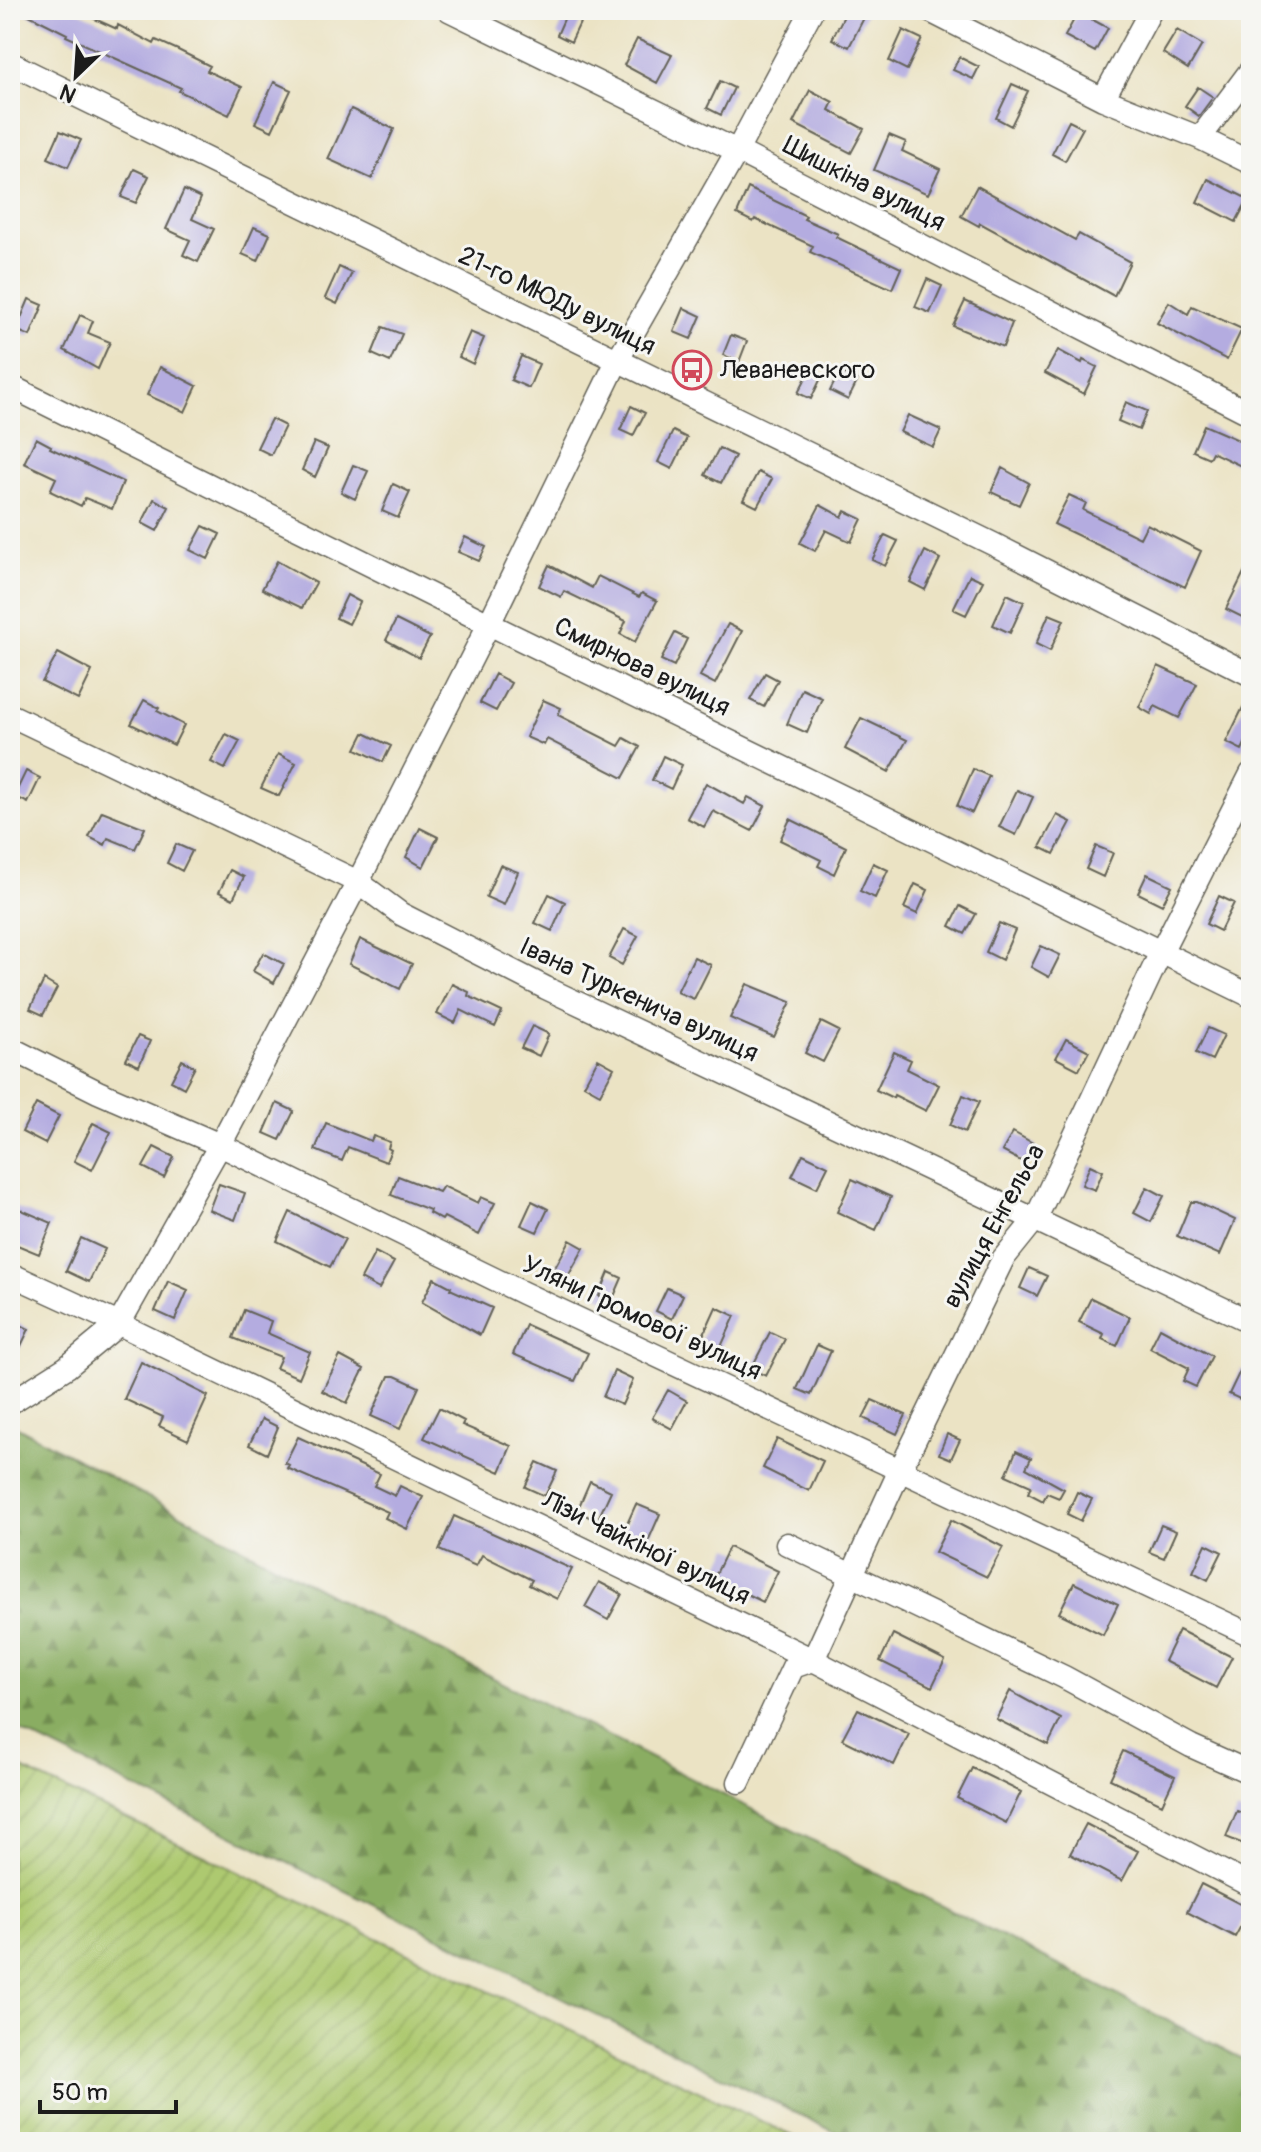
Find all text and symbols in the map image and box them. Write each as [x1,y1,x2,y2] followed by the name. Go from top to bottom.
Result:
[36,36,116,116] north arrow
[55,77,81,109] text: N
[778,129,950,239] street label: Шишкіна вулиця
[453,239,661,363] street label: 21-го МЮДу вулиця
[671,349,713,391] bus stop icon: Леваневского
[719,354,875,386] place label: Леваневского
[549,611,735,723] street label: Смирнова вулиця
[514,931,764,1069] street label: Івана Туркенича вулиця
[936,1138,1052,1314] street label: вулиця Енгельса
[517,1248,767,1388] street label: Уляни Громової вулиця
[536,1483,755,1612] street label: Лізи Чайкіної вулиця
[40,2064,176,2114] scale bar
[52,2078,108,2107] text: 50 m

